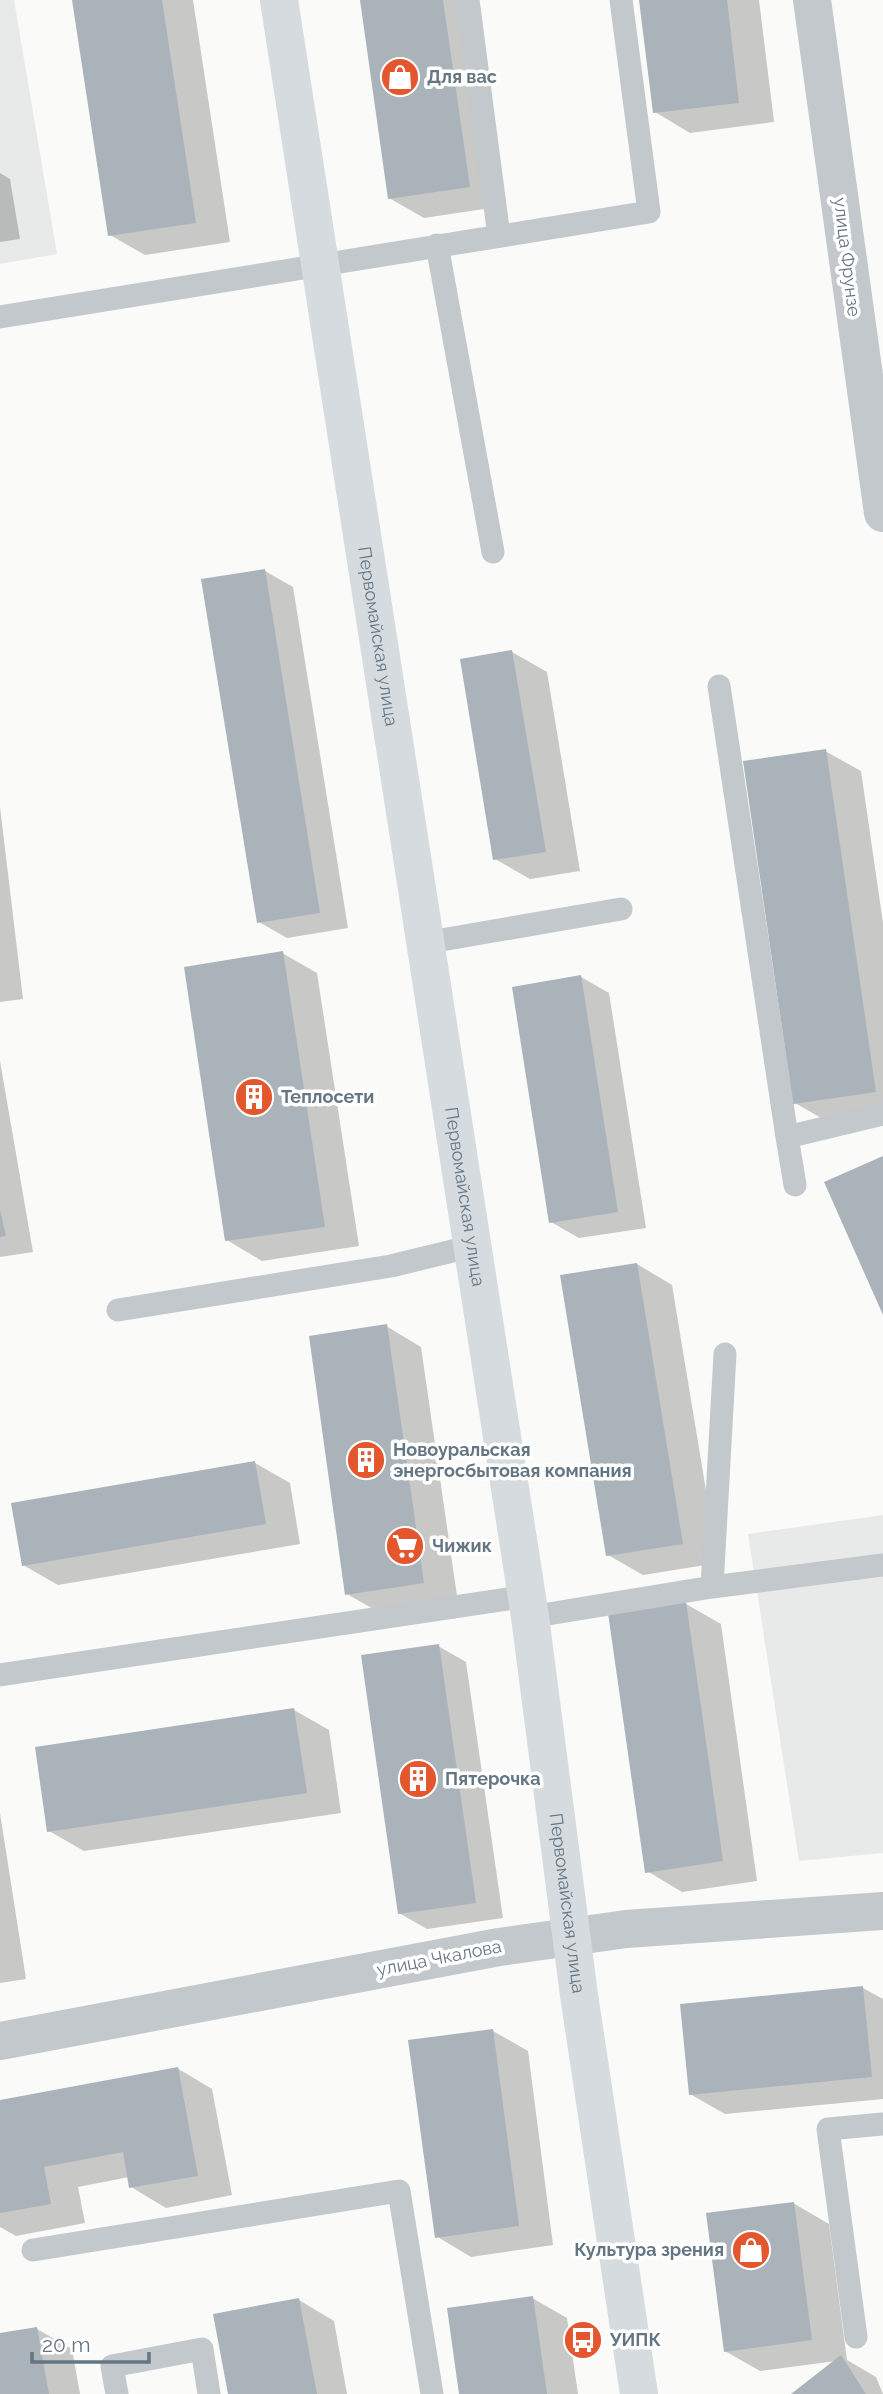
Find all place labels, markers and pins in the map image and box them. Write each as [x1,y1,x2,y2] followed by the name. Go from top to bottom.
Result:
[379,56,421,98] shop icon: Для вас
[427,66,497,87] place label: Для вас
[233,1076,275,1118] building icon: Теплосети
[281,1086,374,1107] place label: Теплосети
[345,1439,387,1481] building icon: Новоуральская энергосбытовая компания
[393,1439,632,1481] place label: Новоуральская энергосбытовая компания
[384,1525,426,1567] supermarket icon: Чижик
[432,1535,492,1556] place label: Чижик
[397,1758,439,1800] building icon: Пятерочка
[445,1768,541,1789] place label: Пятерочка
[730,2229,772,2271] shop icon: Культура зрения
[574,2239,724,2260] place label: Культура зрения
[562,2319,604,2361] bus stop icon: УИПК
[609,2329,661,2350] place label: УИПК

